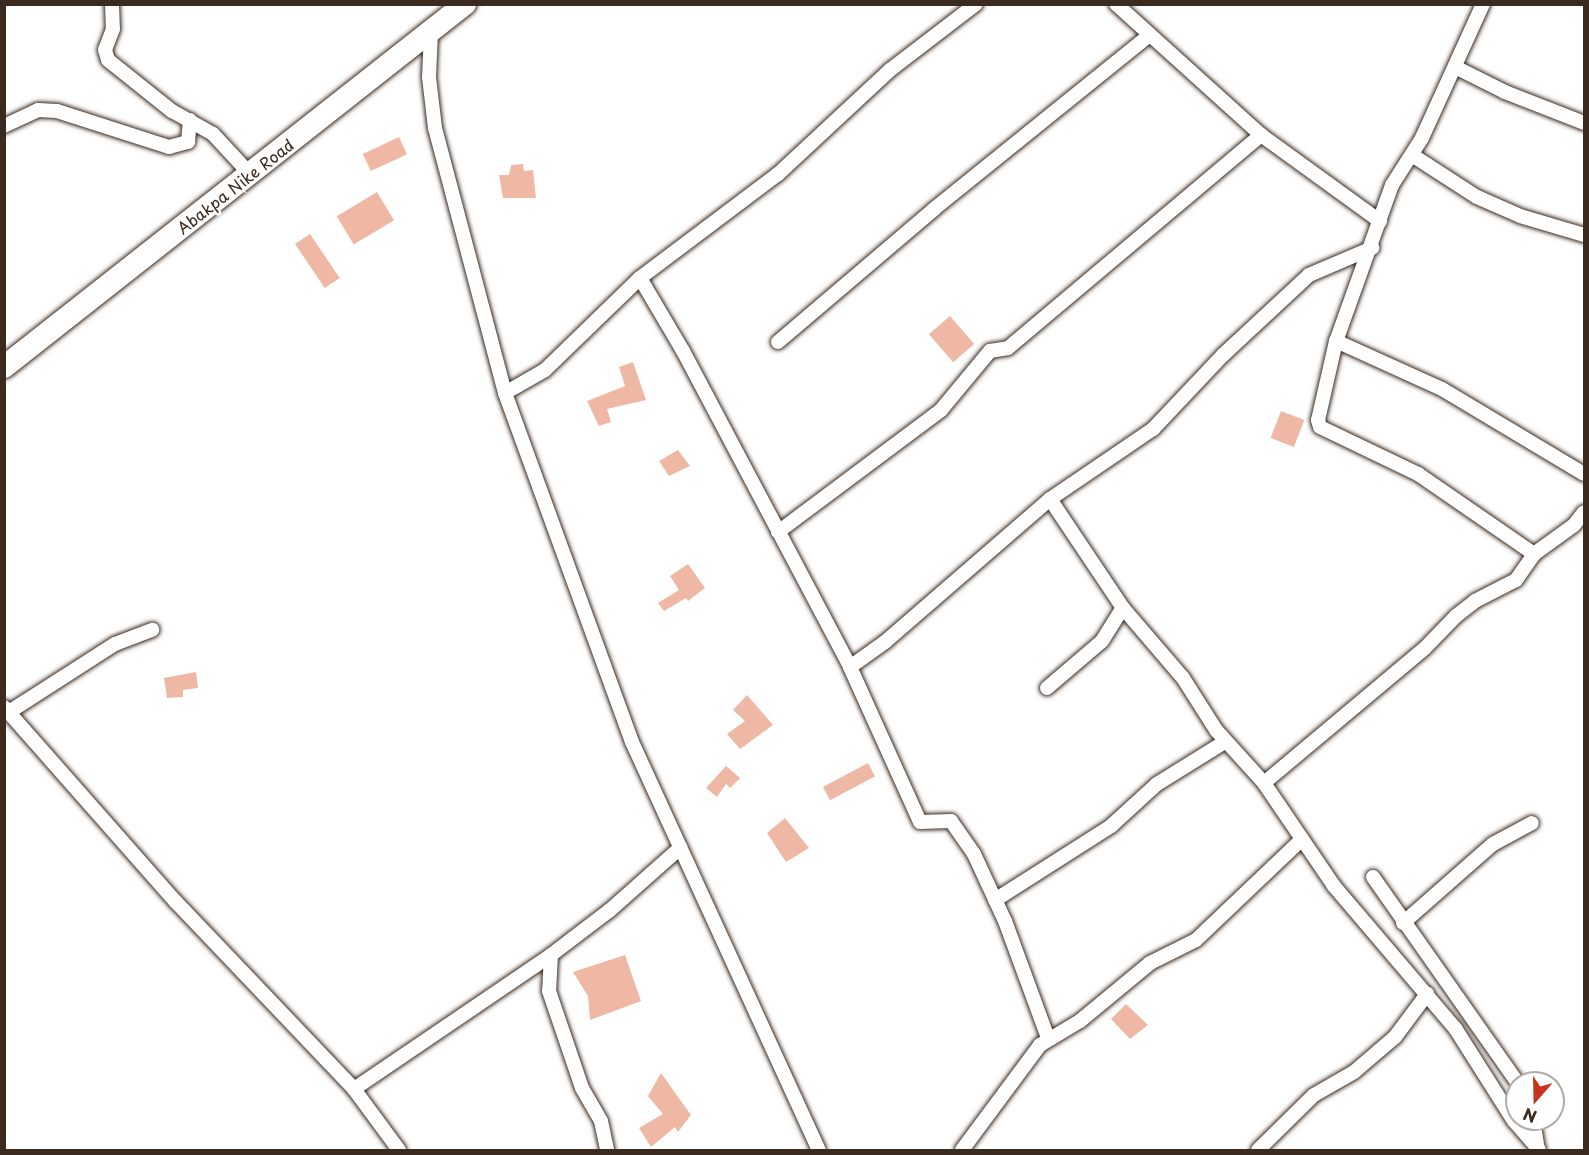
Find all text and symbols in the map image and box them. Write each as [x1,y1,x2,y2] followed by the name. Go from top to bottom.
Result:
[172,134,298,238] street label: Abakpa Nike Road
[1505,1071,1565,1131] north arrow
[1519,1103,1540,1129] text: N

